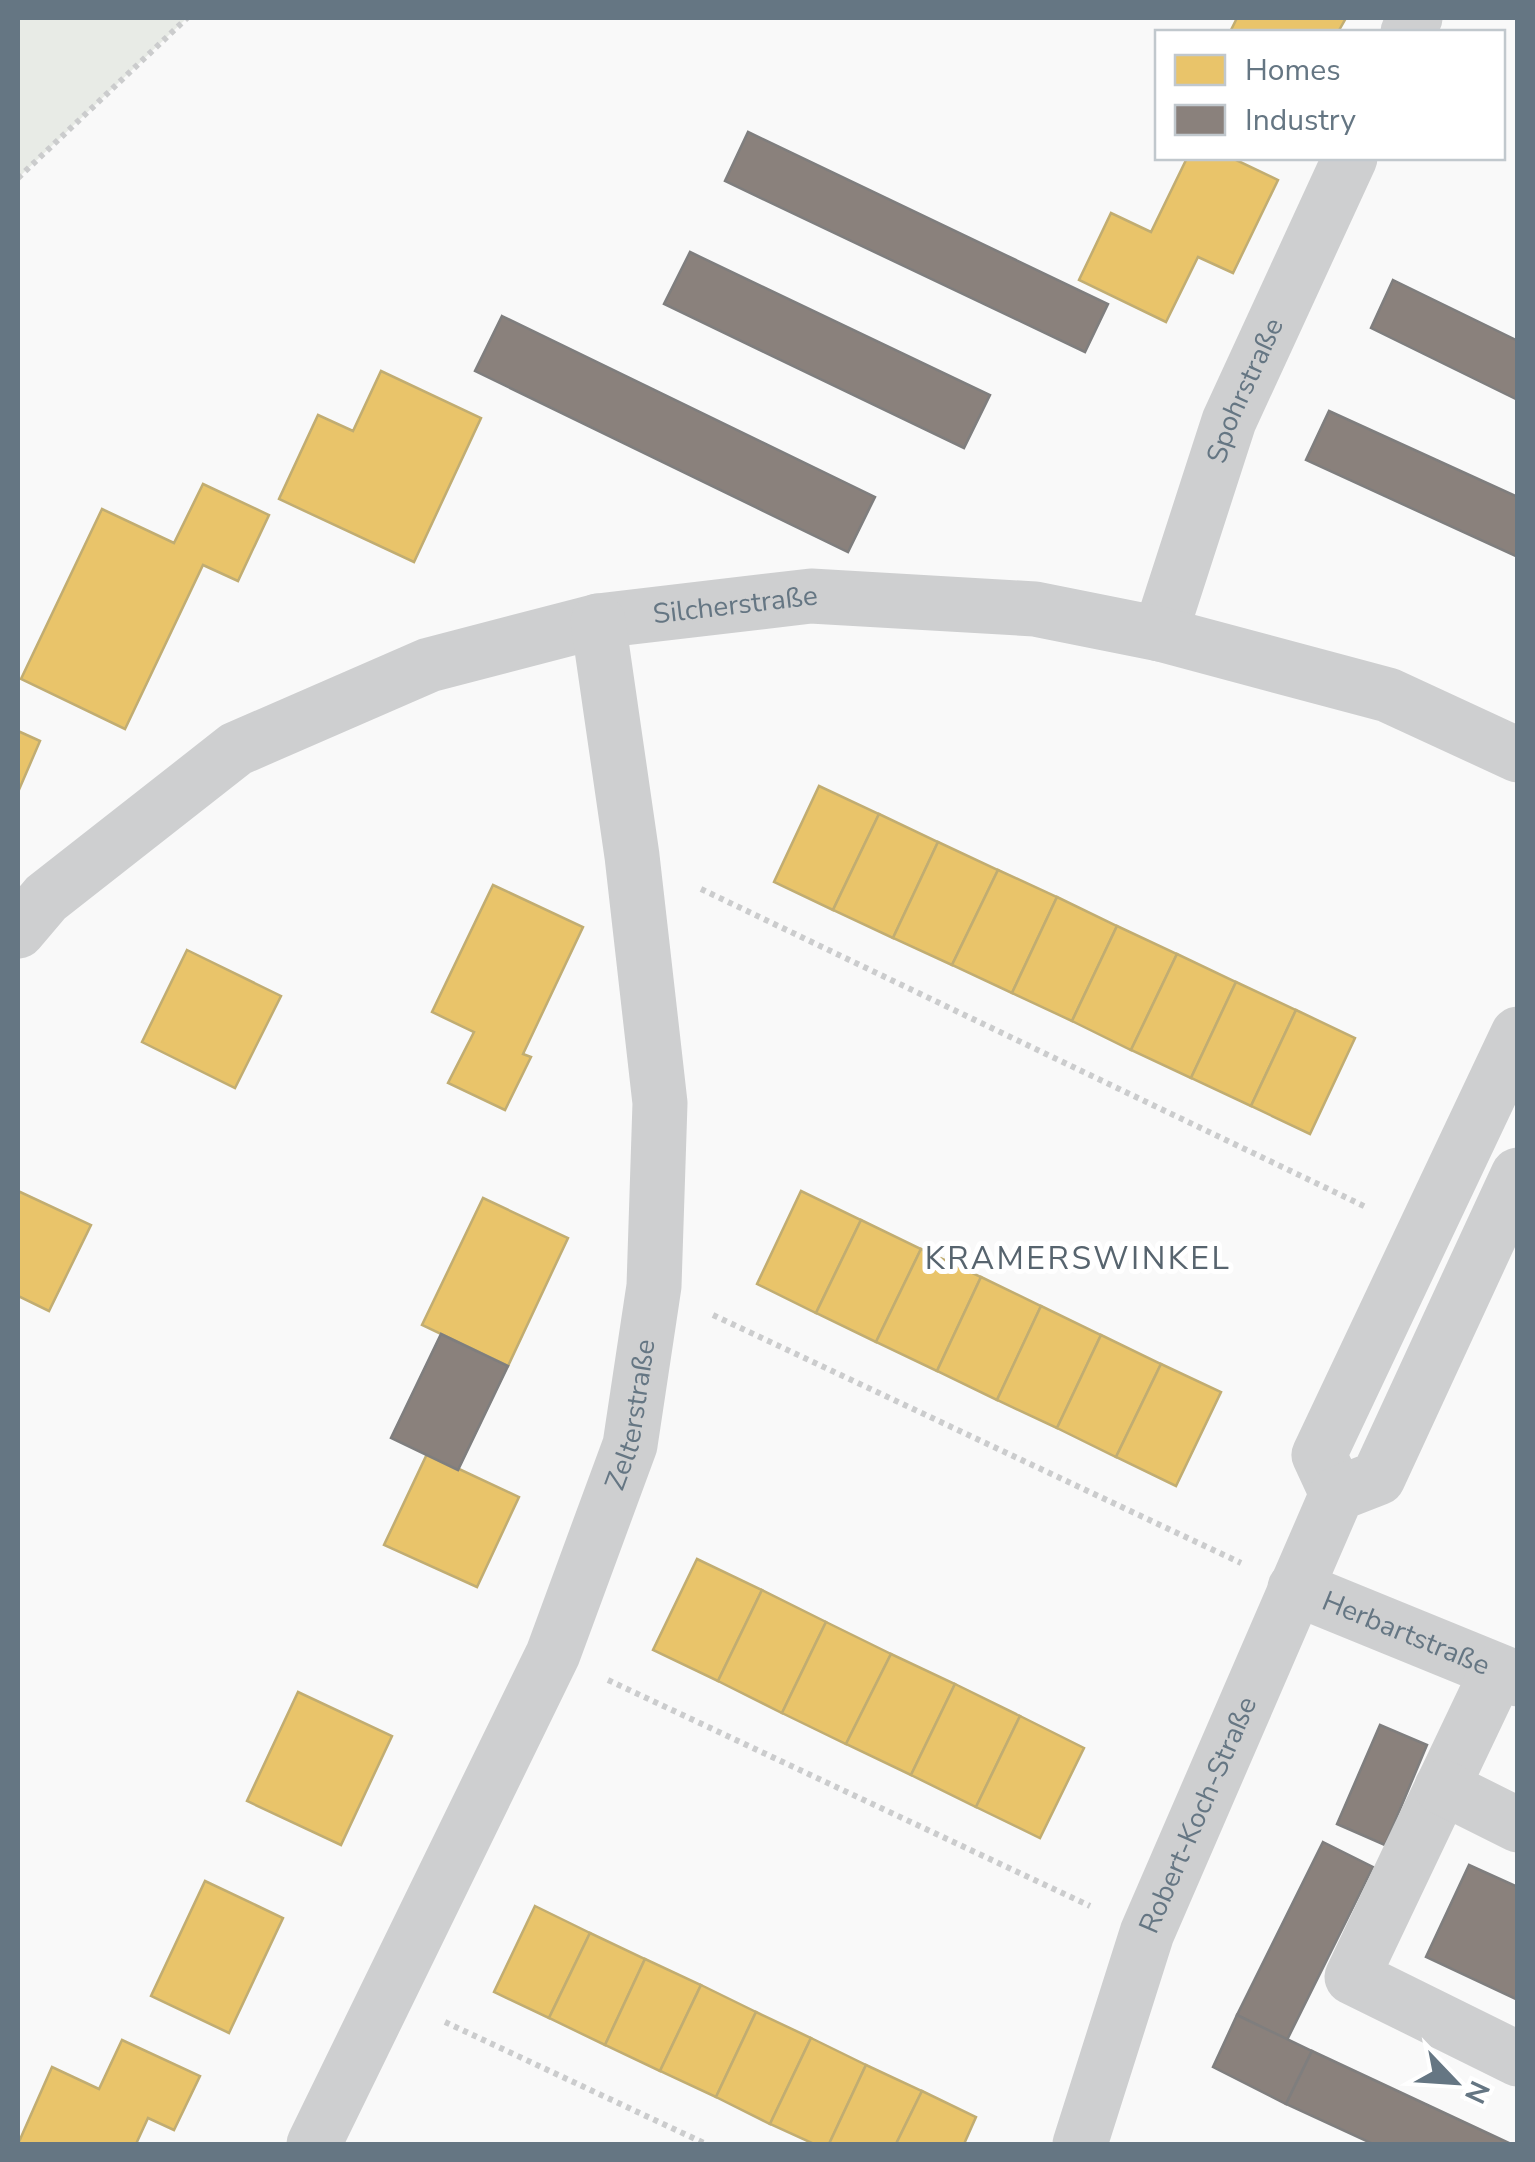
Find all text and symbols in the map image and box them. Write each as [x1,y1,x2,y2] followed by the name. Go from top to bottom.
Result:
[1155,30,1505,160] legend
[1245,50,1341,91] text: Homes
[1245,100,1356,141] text: Industry
[1198,312,1293,468] street label: Spohrstraße
[651,576,820,633] street label: Silcherstraße
[925,1237,1231,1280] district label: KRAMERSWINKEL
[596,1337,665,1495] street label: Zelterstraße
[1317,1582,1496,1685] street label: Herbartstraße
[1130,1691,1266,1939] street label: Robert-Koch-Straße
[1405,2032,1505,2132] north arrow
[1455,2075,1498,2110] text: N

